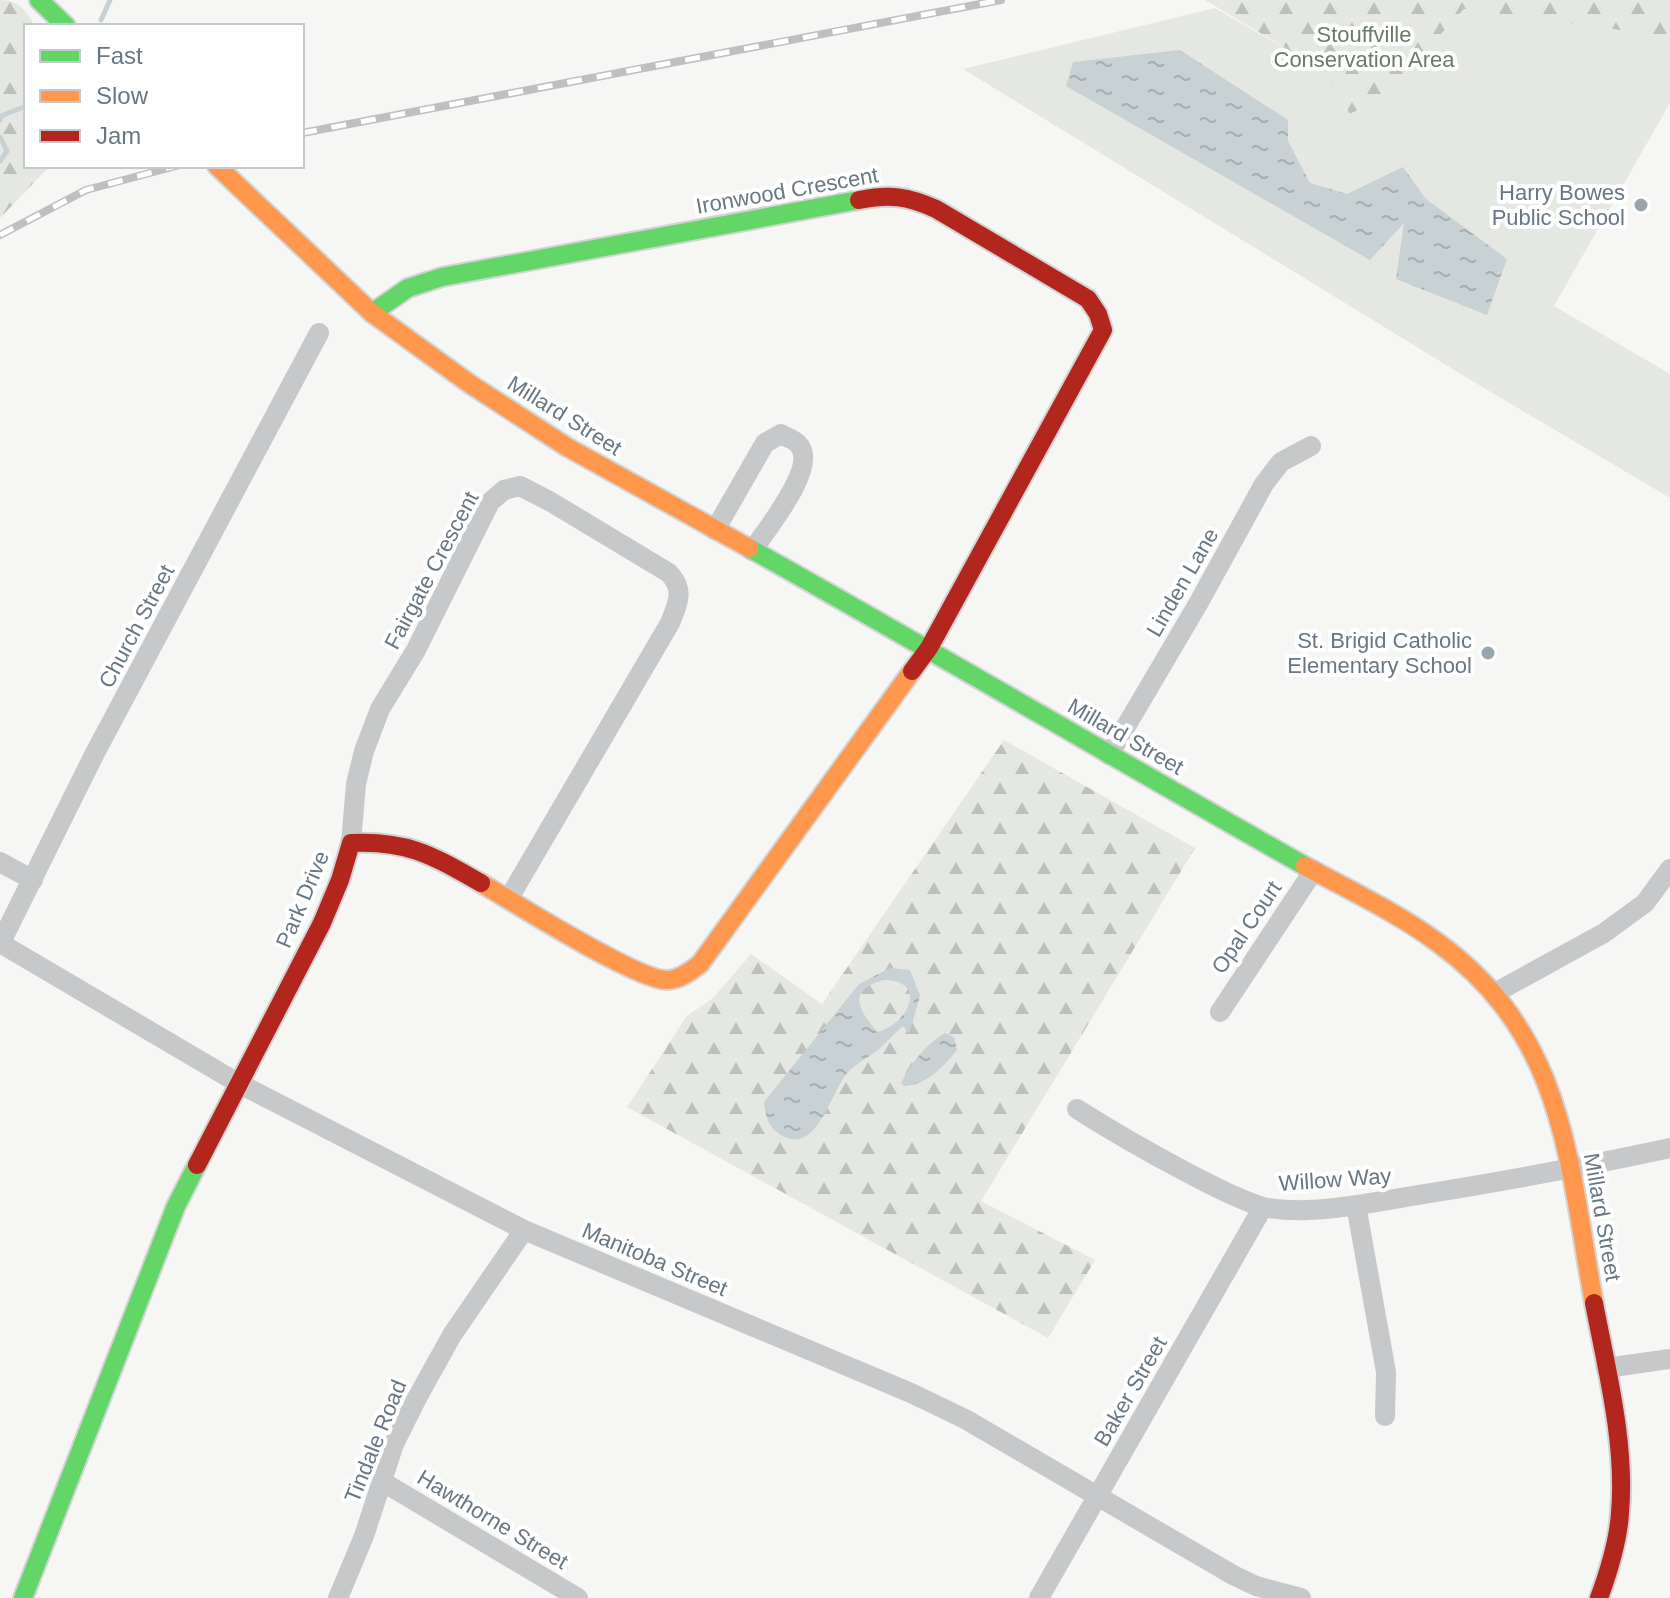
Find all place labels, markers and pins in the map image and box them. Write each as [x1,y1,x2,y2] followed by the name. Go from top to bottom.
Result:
[1492,180,1625,230] place label: Harry Bowes Public School
[1632,196,1650,214] marker: Harry Bowes Public School
[1287,628,1472,678] place label: St. Brigid Catholic Elementary School
[1479,644,1497,662] marker: St. Brigid Catholic Elementary School

